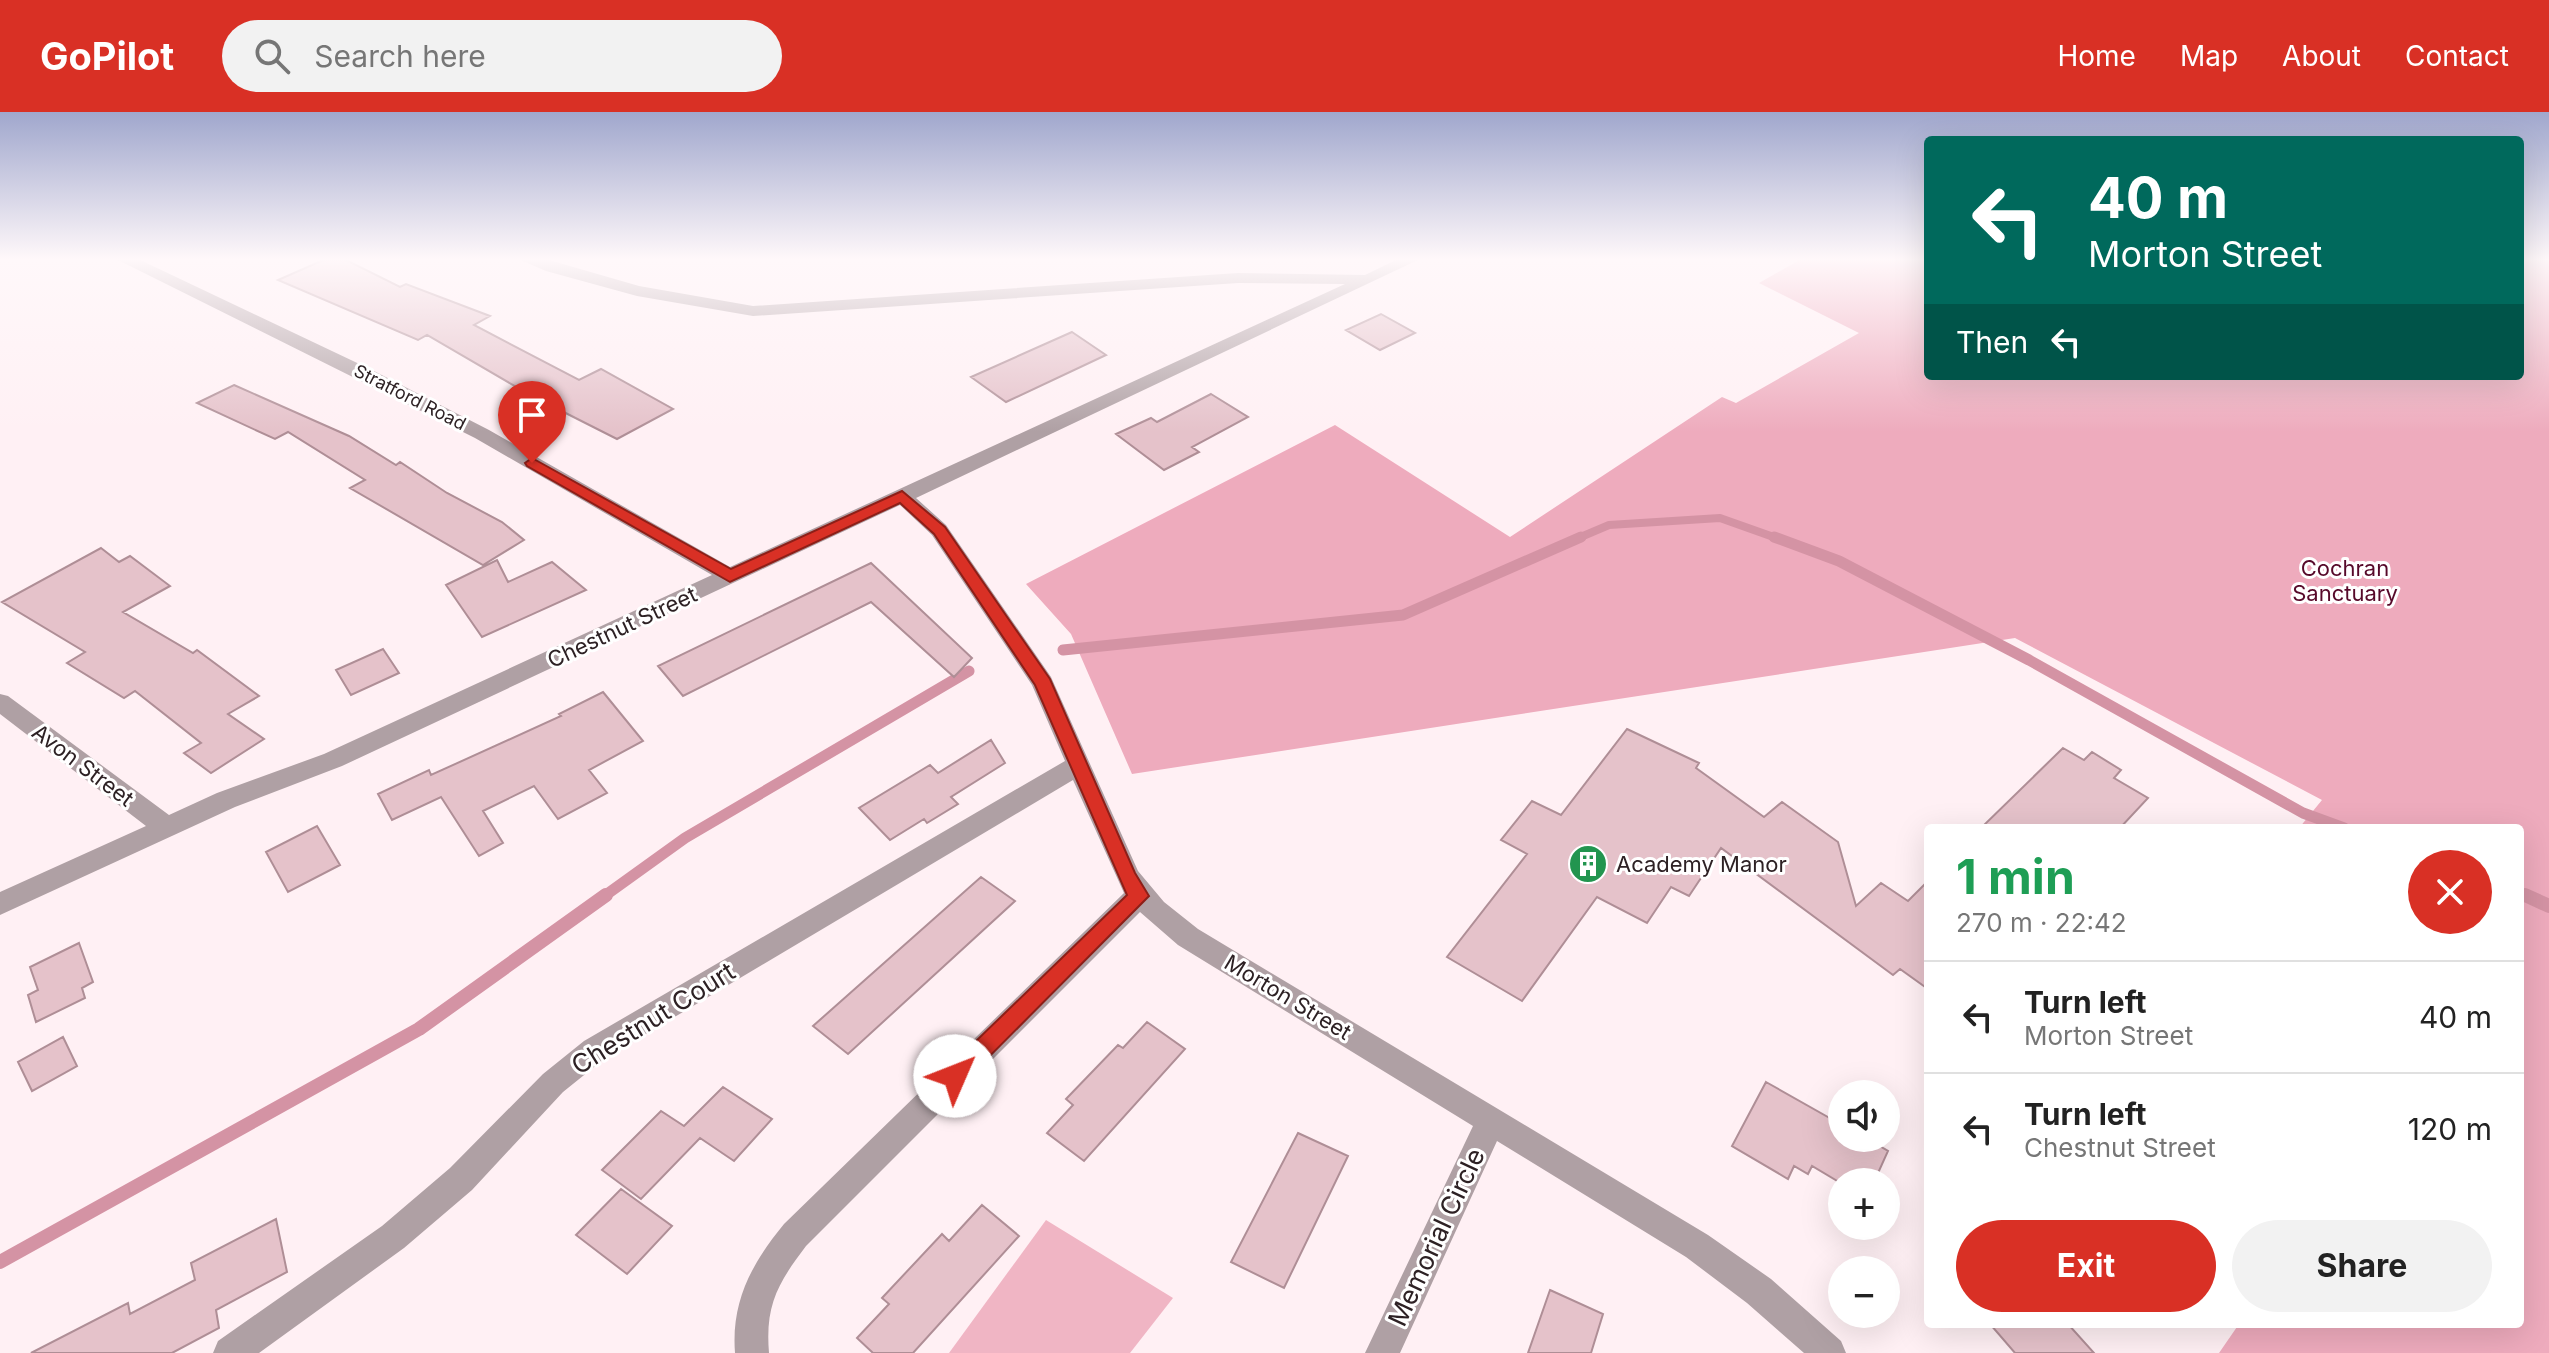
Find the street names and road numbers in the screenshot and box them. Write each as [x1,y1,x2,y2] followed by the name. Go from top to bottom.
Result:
[351,360,469,434] street label: Stratford Road
[543,581,701,673] street label: Chestnut Street
[27,718,139,812] street label: Avon Street
[1220,949,1356,1045] street label: Morton Street
[566,955,740,1081] street label: Chestnut Court
[1381,1143,1491,1331] street label: Memorial Circle

